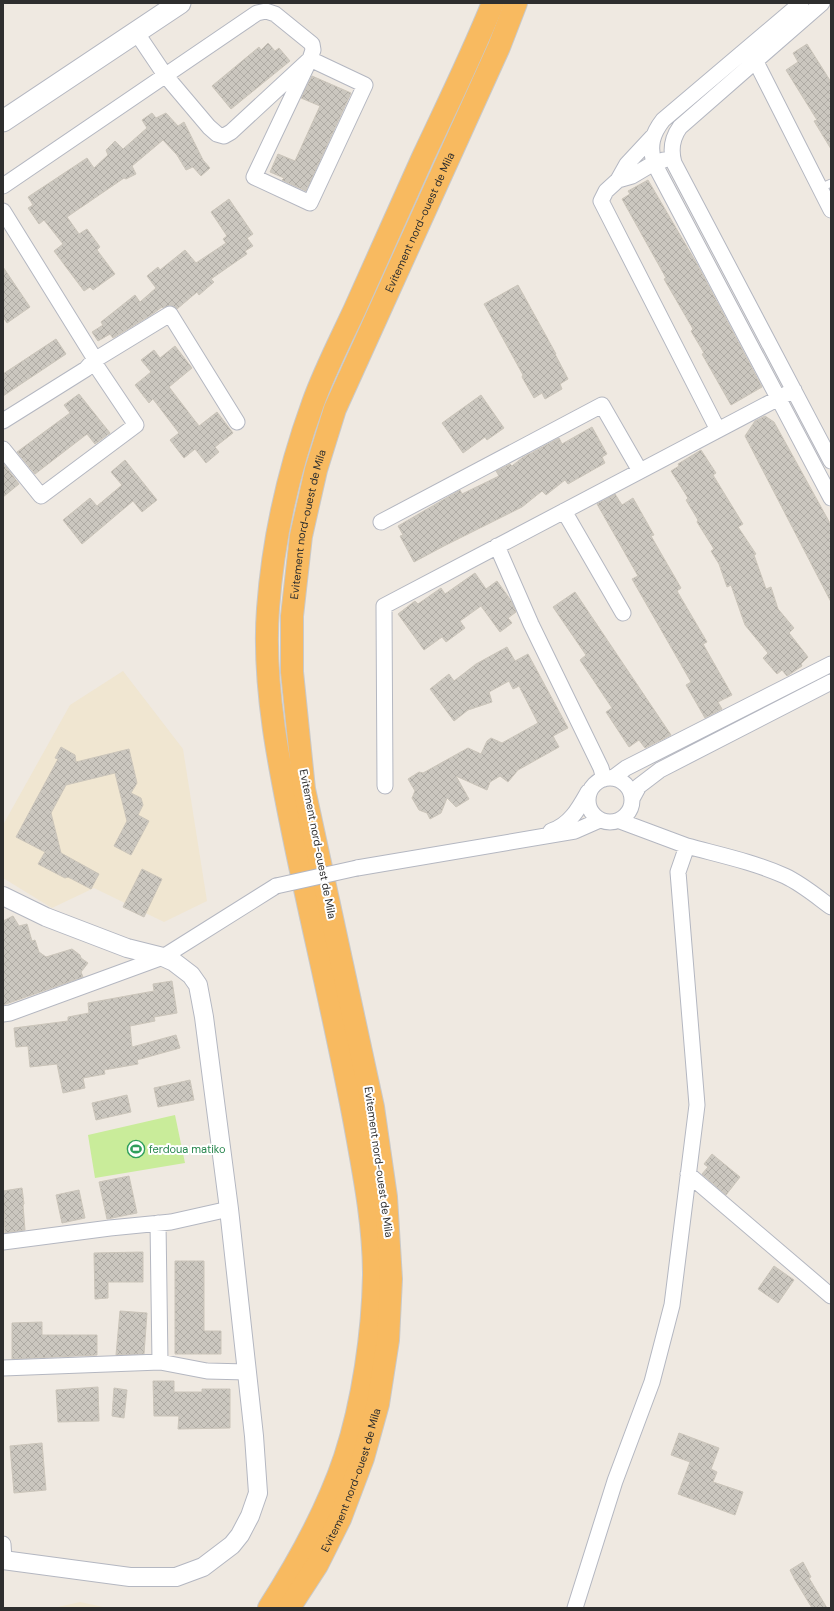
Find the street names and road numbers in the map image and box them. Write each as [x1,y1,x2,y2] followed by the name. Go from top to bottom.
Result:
[382,150,457,295] street label: Evitement nord-ouest de Mila
[287,448,329,600] street label: Evitement nord-ouest de Mila
[297,768,339,920] street label: Evitement nord-ouest de Mila
[361,1086,397,1238] street label: Evitement nord-ouest de Mila
[318,1407,383,1554] street label: Evitement nord-ouest de Mila

